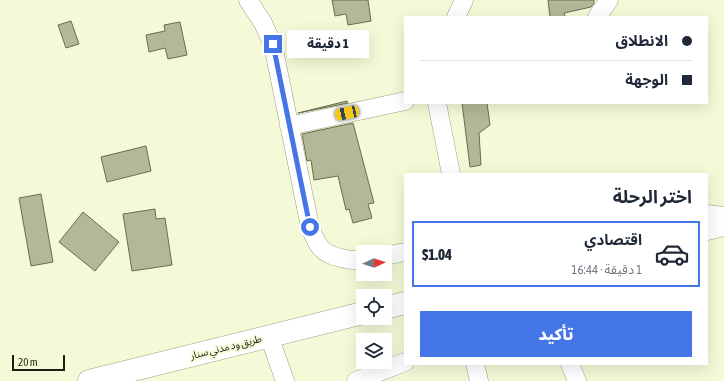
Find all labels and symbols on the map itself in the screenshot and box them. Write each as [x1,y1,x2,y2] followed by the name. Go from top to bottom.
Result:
[287,30,369,58] callout: 1 دقيقة
[264,35,282,53] route end
[334,105,360,121] car
[301,218,319,236] route start
[356,245,392,281] north arrow
[188,333,264,364] street label: طريق ود مدني سنار
[12,353,65,372] scale bar

